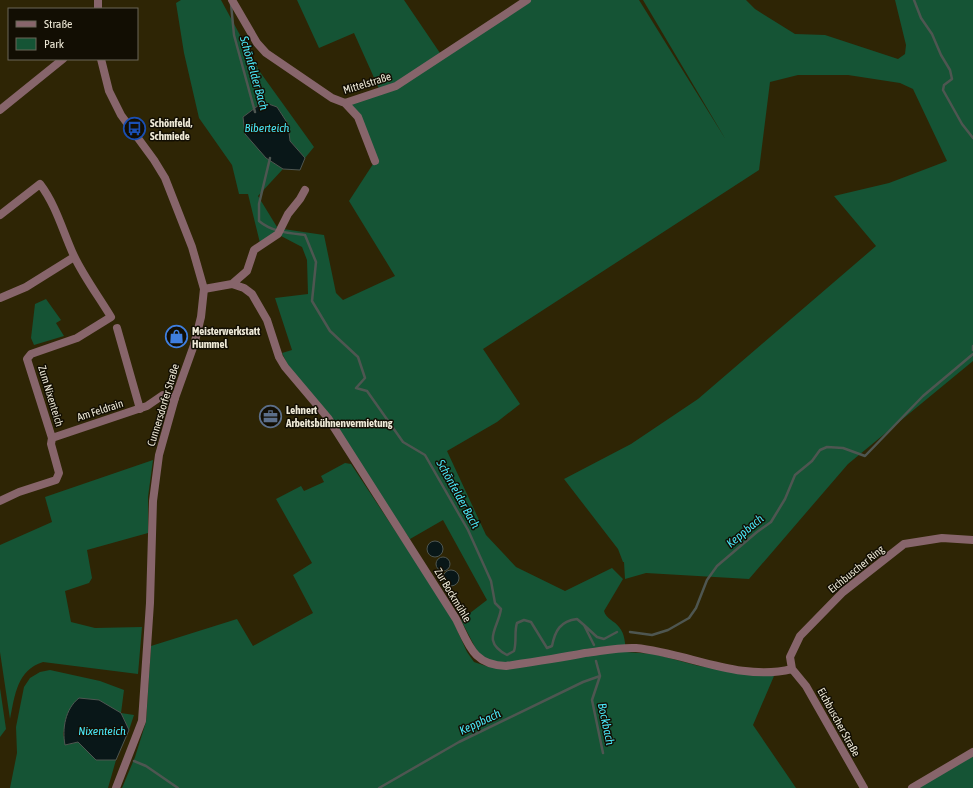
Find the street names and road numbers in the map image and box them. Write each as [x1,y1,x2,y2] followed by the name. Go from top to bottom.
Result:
[342,70,392,96] street label: Mittelstraße
[145,362,181,448] street label: Cunnersdorfer Straße
[36,364,66,428] street label: Zum Nixenteich
[75,397,125,423] street label: Am Feldrain
[826,543,887,595] street label: Eichbuscher Ring
[432,566,474,624] street label: Zur Bockmühle
[815,686,863,758] street label: Eichbuscher Straße

